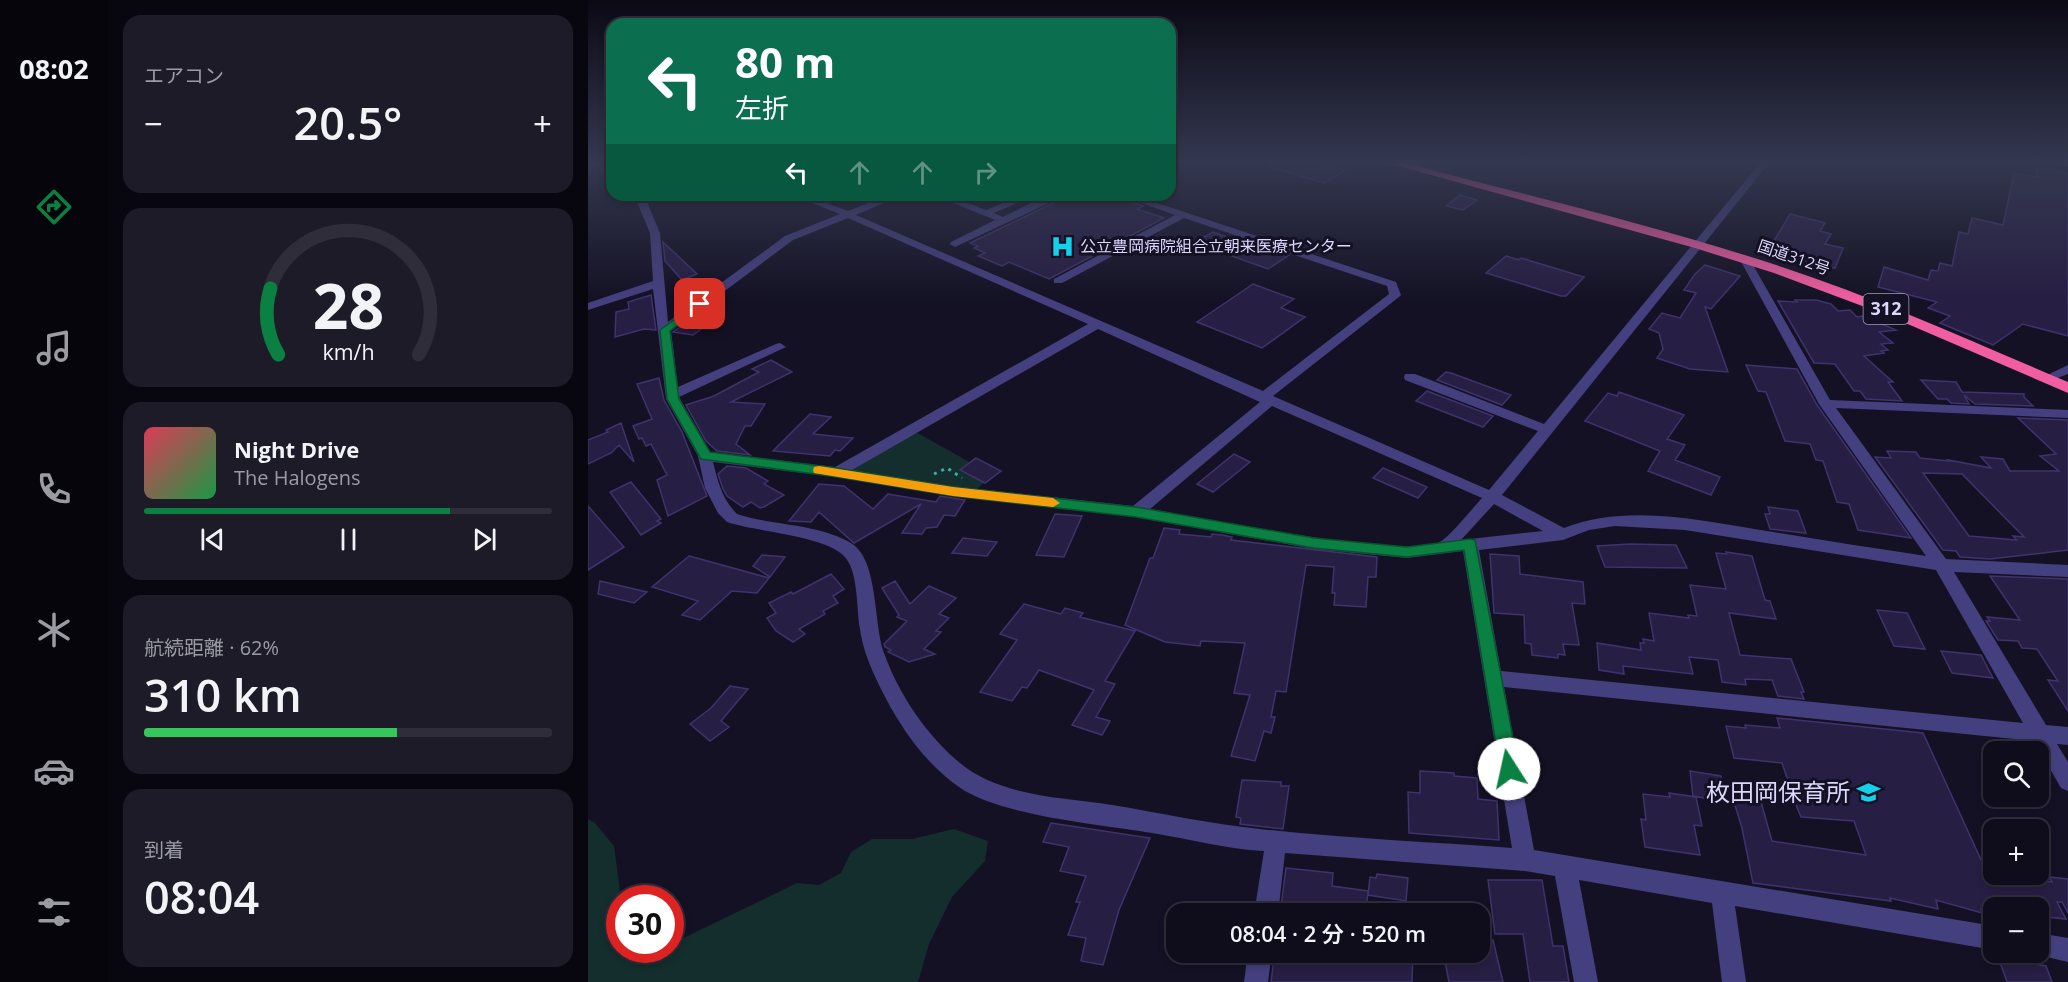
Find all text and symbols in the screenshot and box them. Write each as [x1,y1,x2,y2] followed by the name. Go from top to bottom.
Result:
[735,33,835,90] text: 80 m
[636,42,714,120] icon: left
[19,50,89,87] text: 08:02
[144,62,224,89] text: エアコン
[735,89,789,126] text: 左折
[294,92,402,153] text: 20.5°
[144,101,163,146] text: −
[533,101,552,146] text: +
[780,156,813,189] icon: left
[843,156,876,189] icon: ahead
[906,156,939,189] icon: ahead
[969,156,1002,189] icon: right
[33,186,75,228] icon: directions
[1049,233,1075,259] hospital icon: 公立豊岡病院組合立朝来医療センター
[1755,234,1833,280] street label: 国道312号
[1080,235,1352,257] place label: 公立豊岡病院組合立朝来医療センター
[312,262,384,347] text: 28
[674,278,725,329] pin
[683,287,716,320] icon: arrive
[1864,294,1908,324] road number: 312
[33,327,75,369] icon: music
[322,337,374,366] text: km/h
[234,434,359,464] text: Night Drive
[234,464,361,491] text: The Halogens
[33,468,75,510] icon: phone
[196,523,229,556] icon: previous
[332,523,365,556] icon: pause
[468,523,501,556] icon: next
[33,609,75,651] icon: climate
[144,634,279,661] text: 航続距離 · 62%
[144,664,302,725] text: 310 km
[1477,737,1541,801] position arrow
[1983,741,2049,963] map controls
[1983,741,2049,807] button: search
[33,750,75,792] icon: car
[1706,775,1850,808] place label: 枚田岡保育所
[1855,780,1881,806] school or university icon: 枚田岡保育所
[1983,819,2049,885] button: +
[144,836,184,863] text: 到着
[144,866,259,927] text: 08:04
[606,885,684,963] speed limit sign: 30
[33,891,75,933] icon: filters
[1983,897,2049,963] button: −
[1230,918,1426,948] text: 08:04 · 2 分 · 520 m

